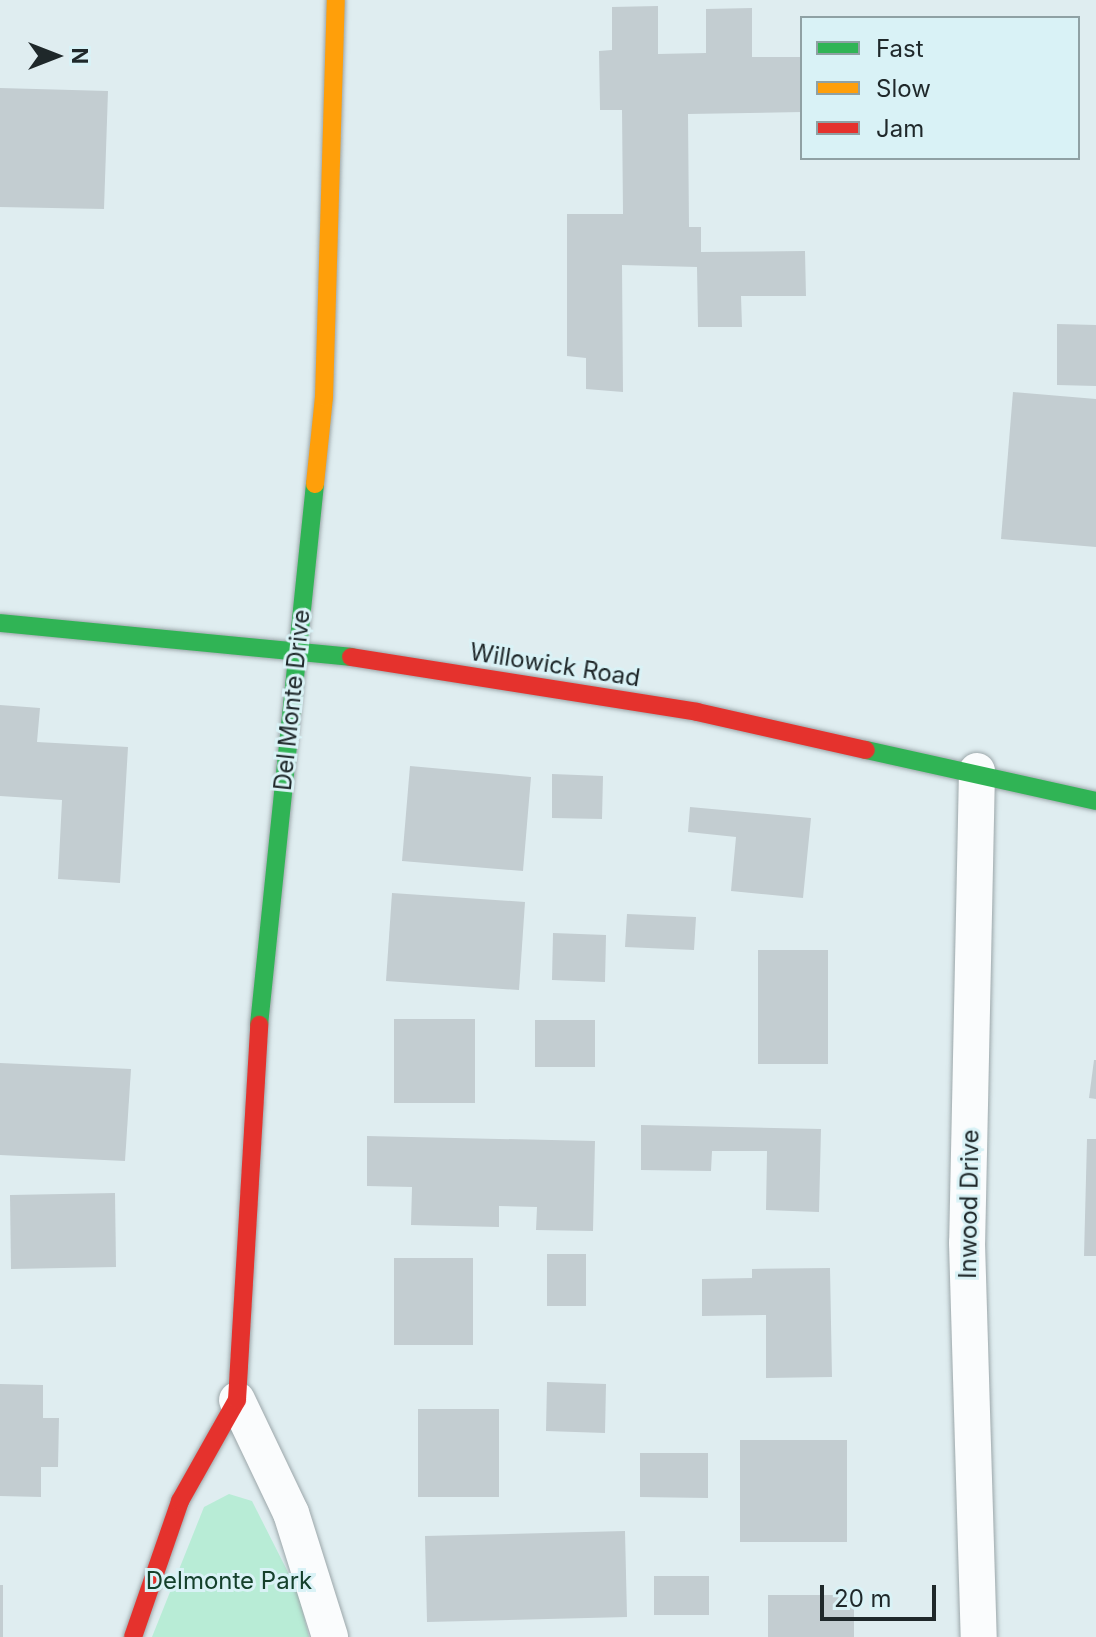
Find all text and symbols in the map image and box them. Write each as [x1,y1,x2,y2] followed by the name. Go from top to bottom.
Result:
[16,16,96,96] north arrow
[800,16,1080,160] legend
[876,34,924,63] text: Fast
[67,48,93,64] text: N
[876,74,931,103] text: Slow
[876,114,924,143] text: Jam
[268,608,316,792] street label: Del Monte Drive
[468,637,642,693] street label: Willowick Road
[953,1129,985,1279] street label: Inwood Drive
[146,1567,312,1595] park label: Delmonte Park
[824,1569,940,1619] scale bar
[834,1584,892,1613] text: 20 m

